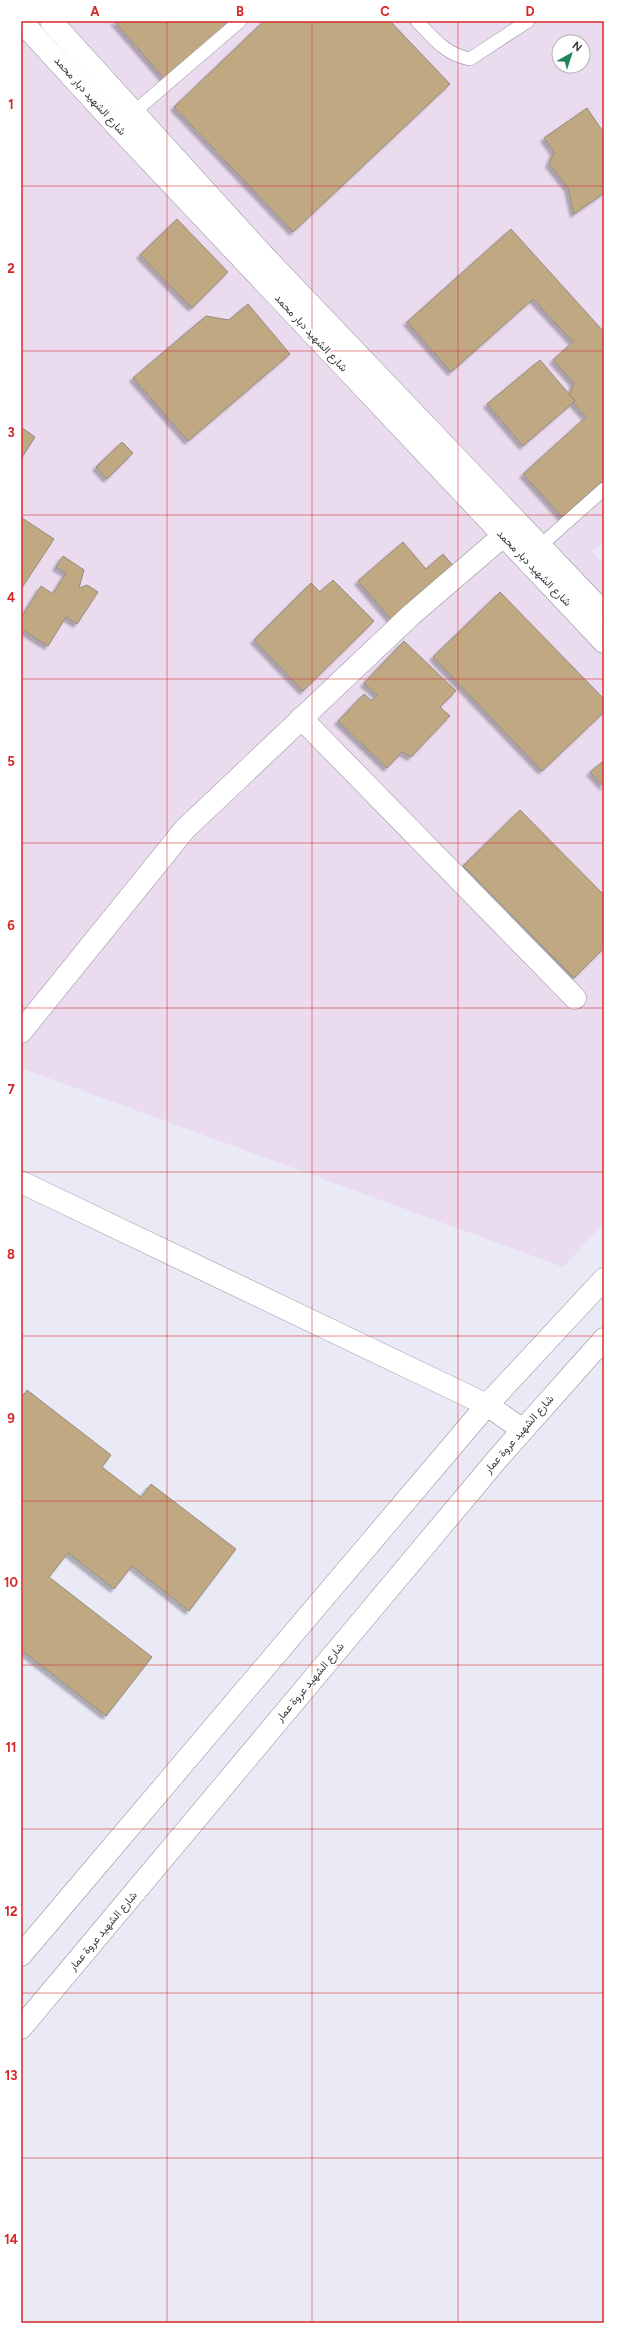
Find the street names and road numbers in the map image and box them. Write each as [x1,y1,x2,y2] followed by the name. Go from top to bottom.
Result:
[51,54,129,139] street label: شارع الشهيد دبار محمد
[271,292,351,375] street label: شارع الشهيد دبار محمد
[493,527,574,610] street label: شارع الشهيد دبار محمد
[481,1392,557,1477] street label: شارع الشهيد عروة عمار
[273,1640,348,1726] street label: شارع الشهيد عروة عمار
[66,1889,141,1975] street label: شارع الشهيد عروة عمار

